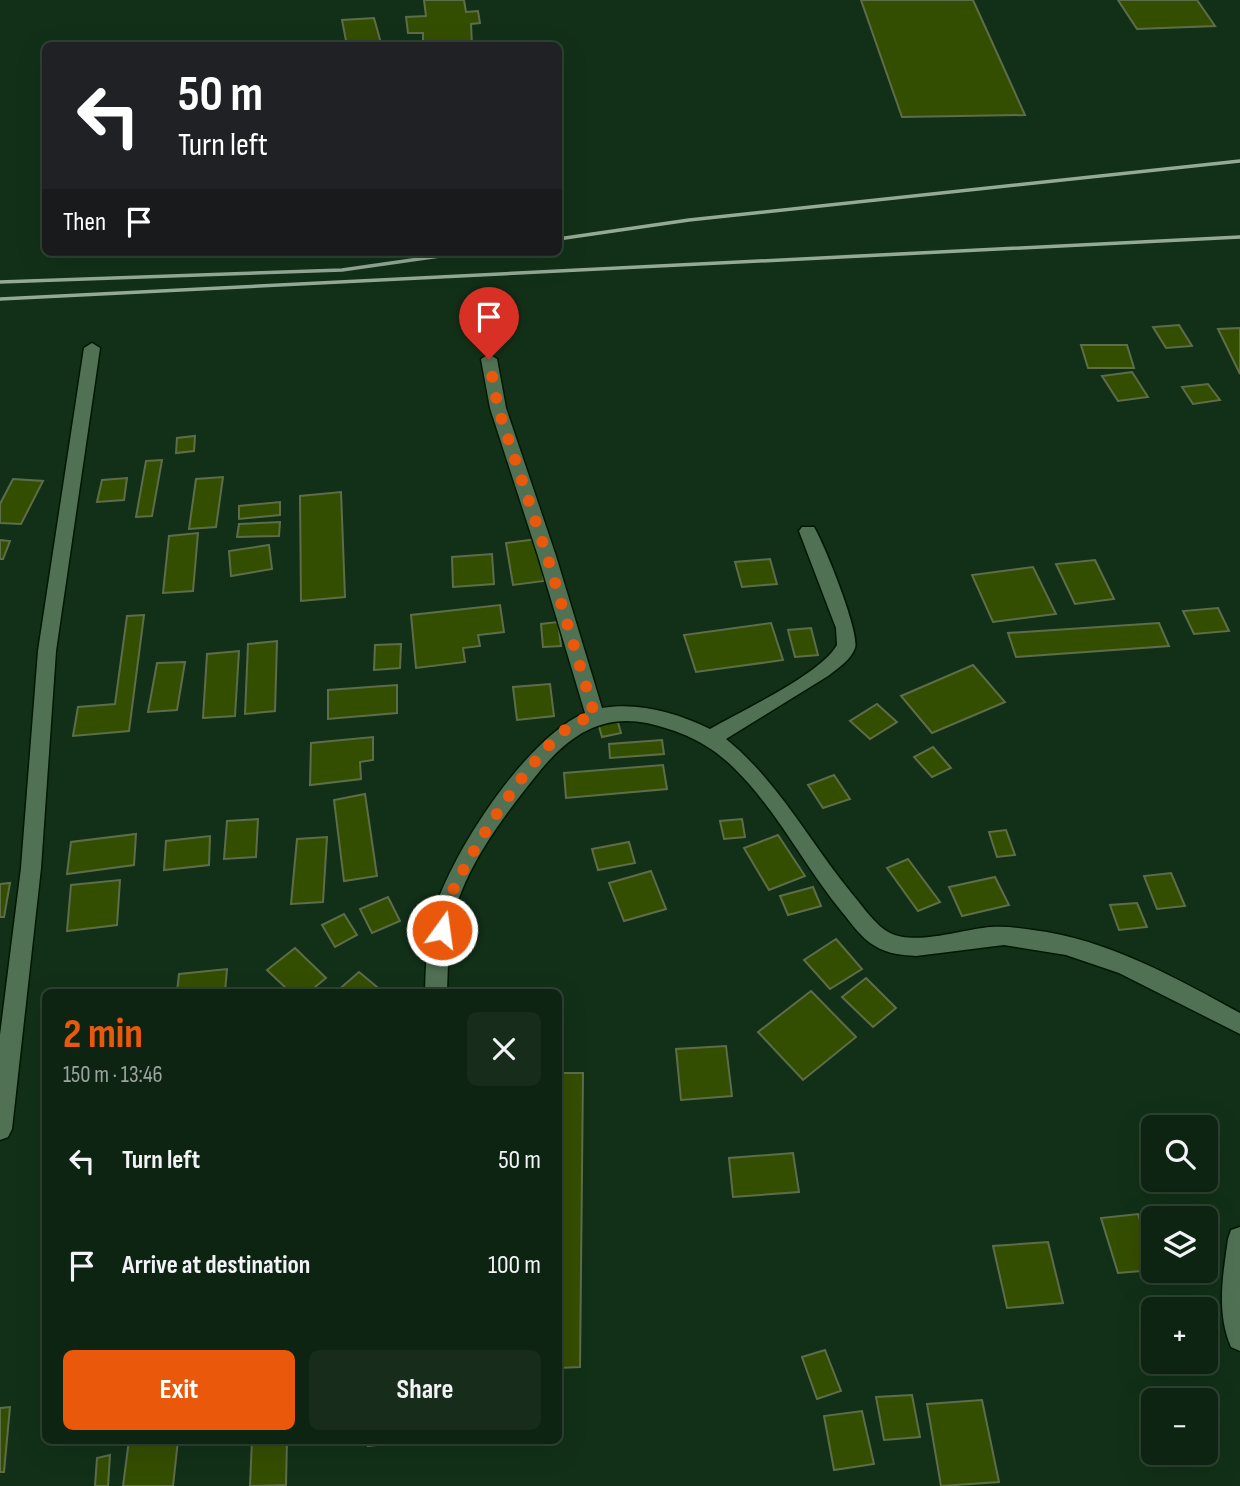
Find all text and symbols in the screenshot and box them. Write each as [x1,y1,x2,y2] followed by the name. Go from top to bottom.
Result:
[178,66,263,125] text: 50 m
[63,70,154,161] icon: left
[178,126,268,165] text: Turn left
[120,203,158,241] icon: arrive
[63,207,106,238] text: Then
[459,287,519,359] pin
[470,298,508,336] icon: arrive
[405,893,479,967] position arrow
[63,1009,143,1060] text: 2 min
[467,1012,541,1086] button: close
[63,1061,163,1089] text: 150 m · 13:46
[1141,1115,1218,1465] map controls
[1141,1115,1218,1192] button: search
[63,1142,101,1180] icon: left
[122,1145,200,1176] text: Turn left
[498,1145,541,1176] text: 50 m
[1141,1206,1218,1283] button: layers
[63,1247,101,1285] icon: arrive
[122,1250,310,1281] text: Arrive at destination
[488,1250,541,1281] text: 100 m
[1141,1297,1218,1374] button: +
[63,1350,295,1430] button: Exit
[309,1350,541,1430] button: Share
[1141,1388,1218,1465] button: −

